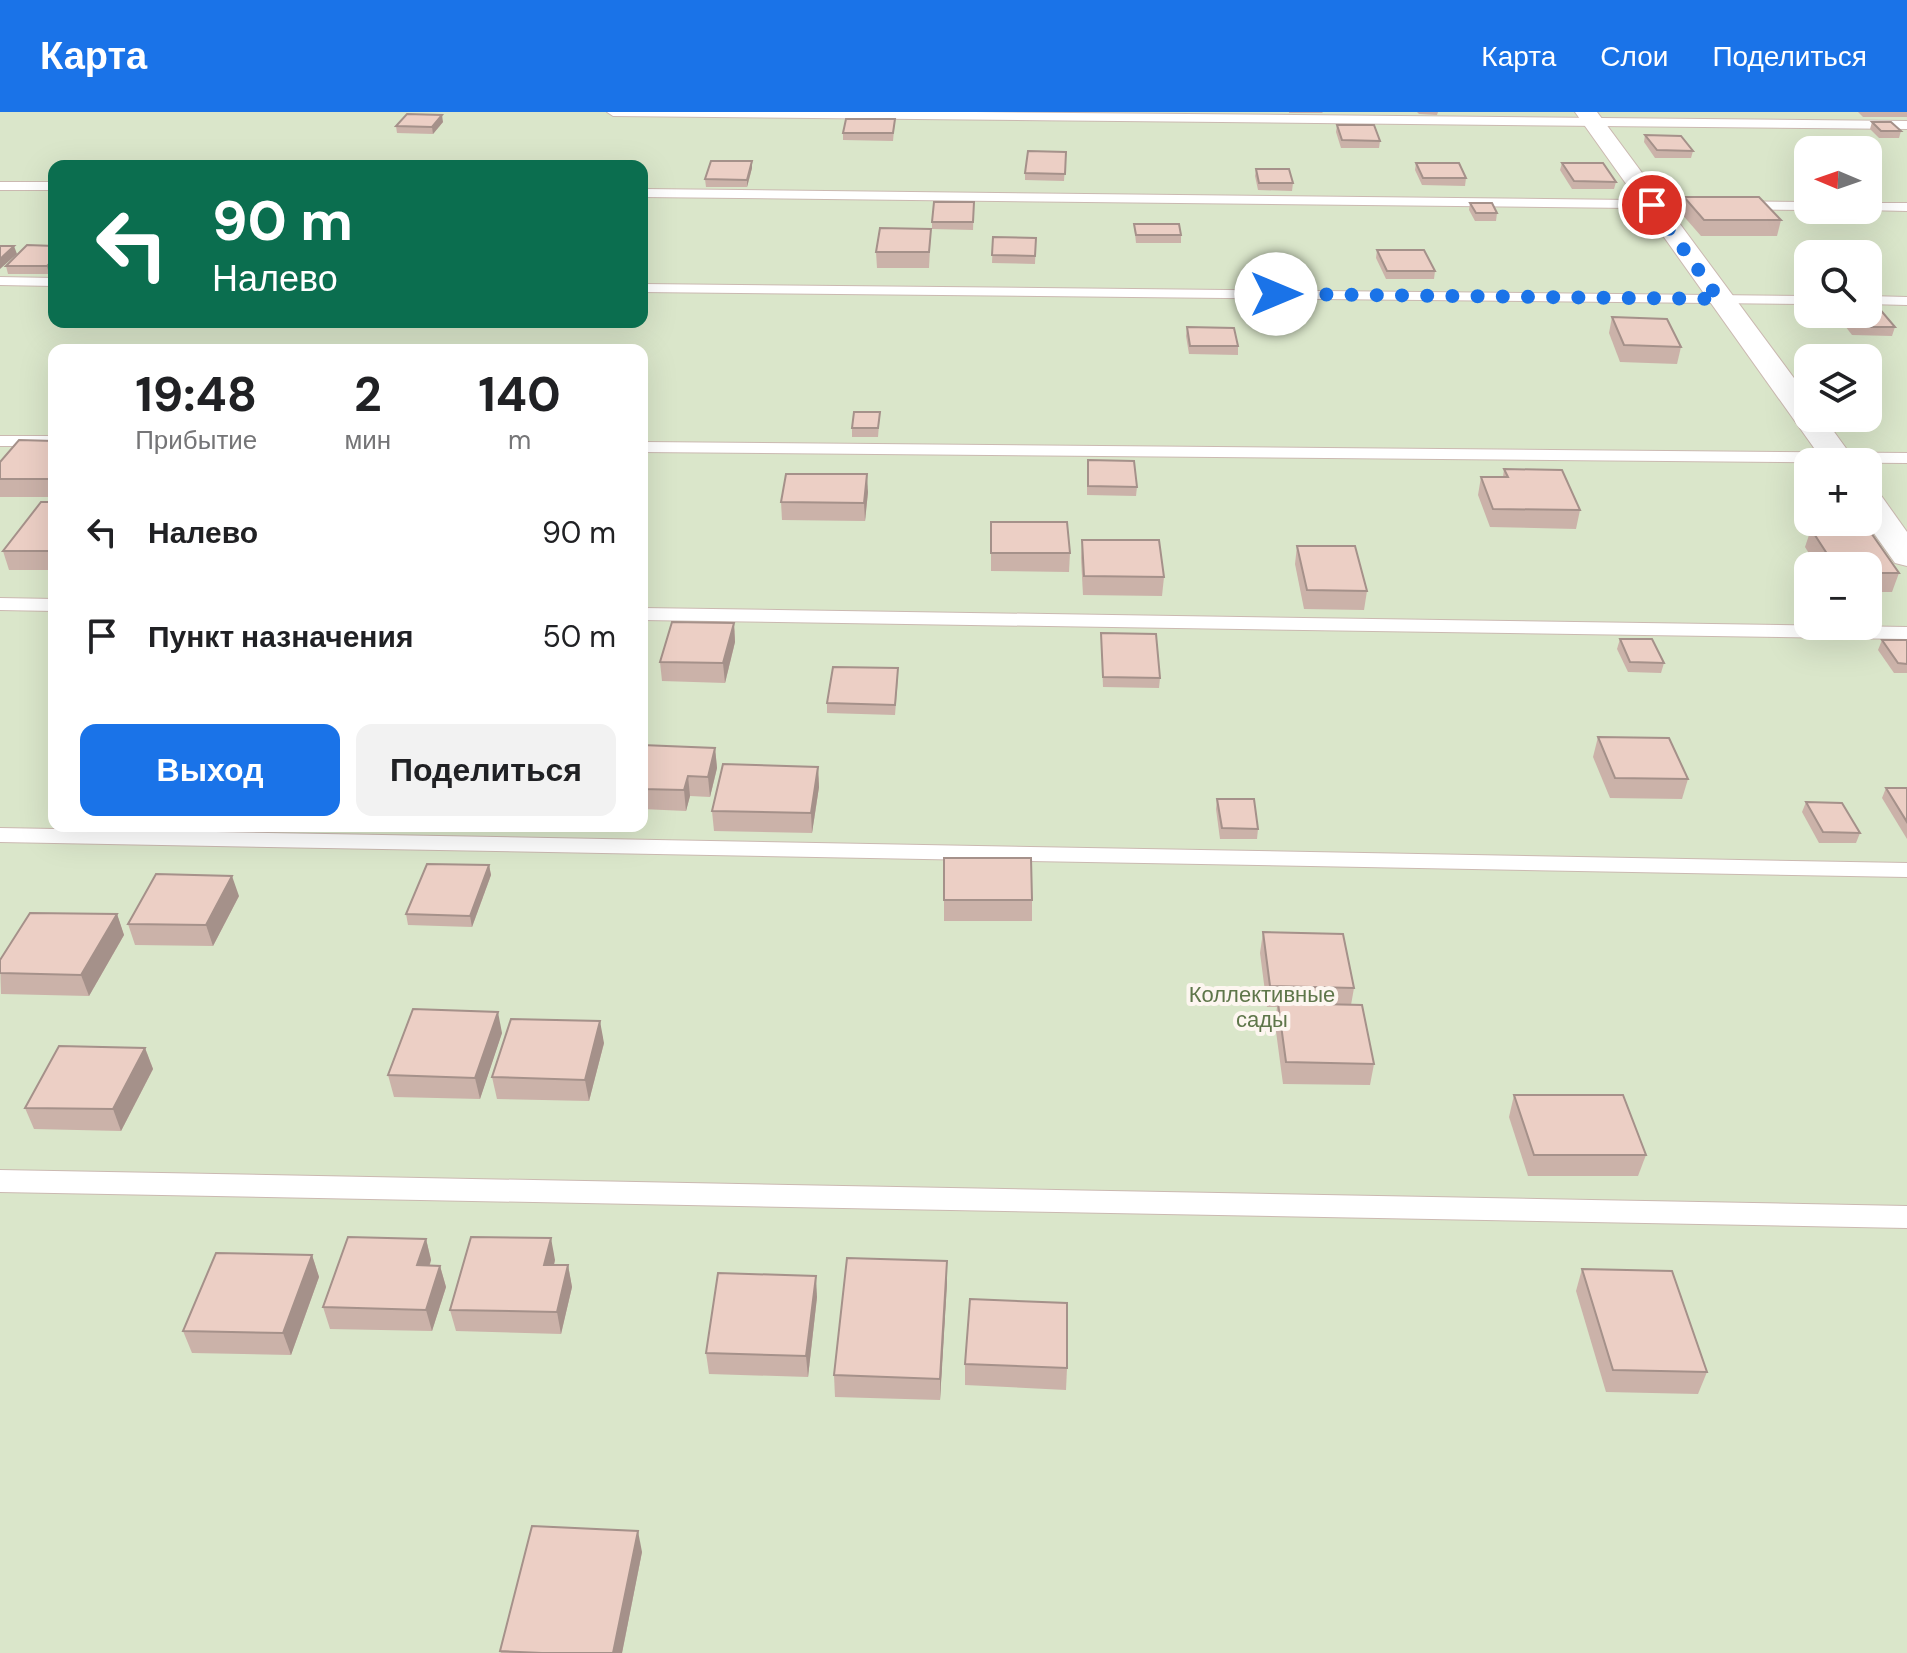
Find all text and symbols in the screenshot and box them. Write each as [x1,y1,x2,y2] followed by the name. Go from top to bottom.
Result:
[40,31,147,81] text: Карта
[1481,38,1556,75] text: Карта
[1600,38,1668,75] text: Слои
[1712,38,1867,75] text: Поделиться
[1794,136,1882,224] north arrow
[1794,136,1882,640] map controls
[1618,171,1686,239] pin
[1630,183,1674,227] icon: arrive
[212,184,353,257] text: 90 m
[80,192,184,296] icon: left
[1794,240,1882,328] button: search
[1234,252,1318,336] position arrow
[212,255,338,302] text: Налево
[1794,344,1882,432] button: layers
[135,363,257,426] text: 19:48
[354,363,382,426] text: 2
[478,363,561,426] text: 140
[135,423,257,457] text: Прибытие
[344,423,391,457] text: мин
[508,423,531,457] text: m
[1794,448,1882,536] button: +
[80,510,124,554] icon: left
[148,513,258,552] text: Налево
[542,513,616,552] text: 90 m
[1794,552,1882,640] button: −
[80,614,124,658] icon: arrive
[148,617,413,656] text: Пункт назначения
[542,617,616,656] text: 50 m
[80,724,340,816] button: Выход
[356,724,616,816] button: Поделиться
[1189,980,1335,1034] park label: Коллективные сады

